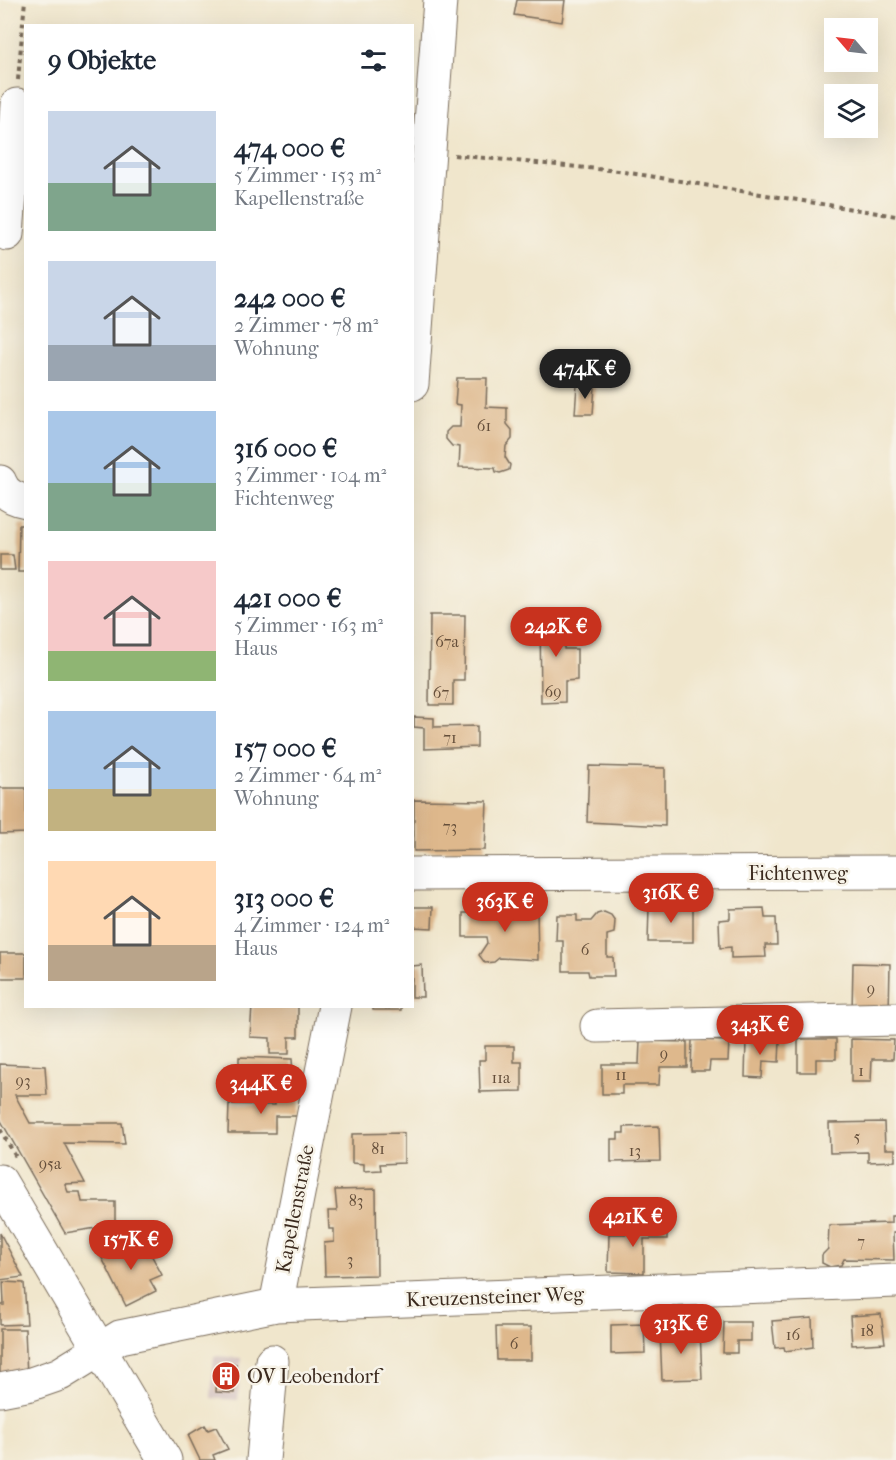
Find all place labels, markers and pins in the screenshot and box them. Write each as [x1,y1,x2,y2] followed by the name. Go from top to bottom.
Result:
[536,349,634,400] pin: 474K €
[507,607,605,658] pin: 242K €
[622,873,720,924] pin: 316K €
[456,882,554,933] pin: 363K €
[711,1005,809,1056] pin: 343K €
[212,1064,310,1115] pin: 344K €
[584,1197,682,1248] pin: 421K €
[82,1220,180,1271] pin: 157K €
[632,1304,730,1355] pin: 313K €
[210,1360,242,1392] building icon: OV Leobendorf
[247,1365,384,1388] place label: OV Leobendorf

